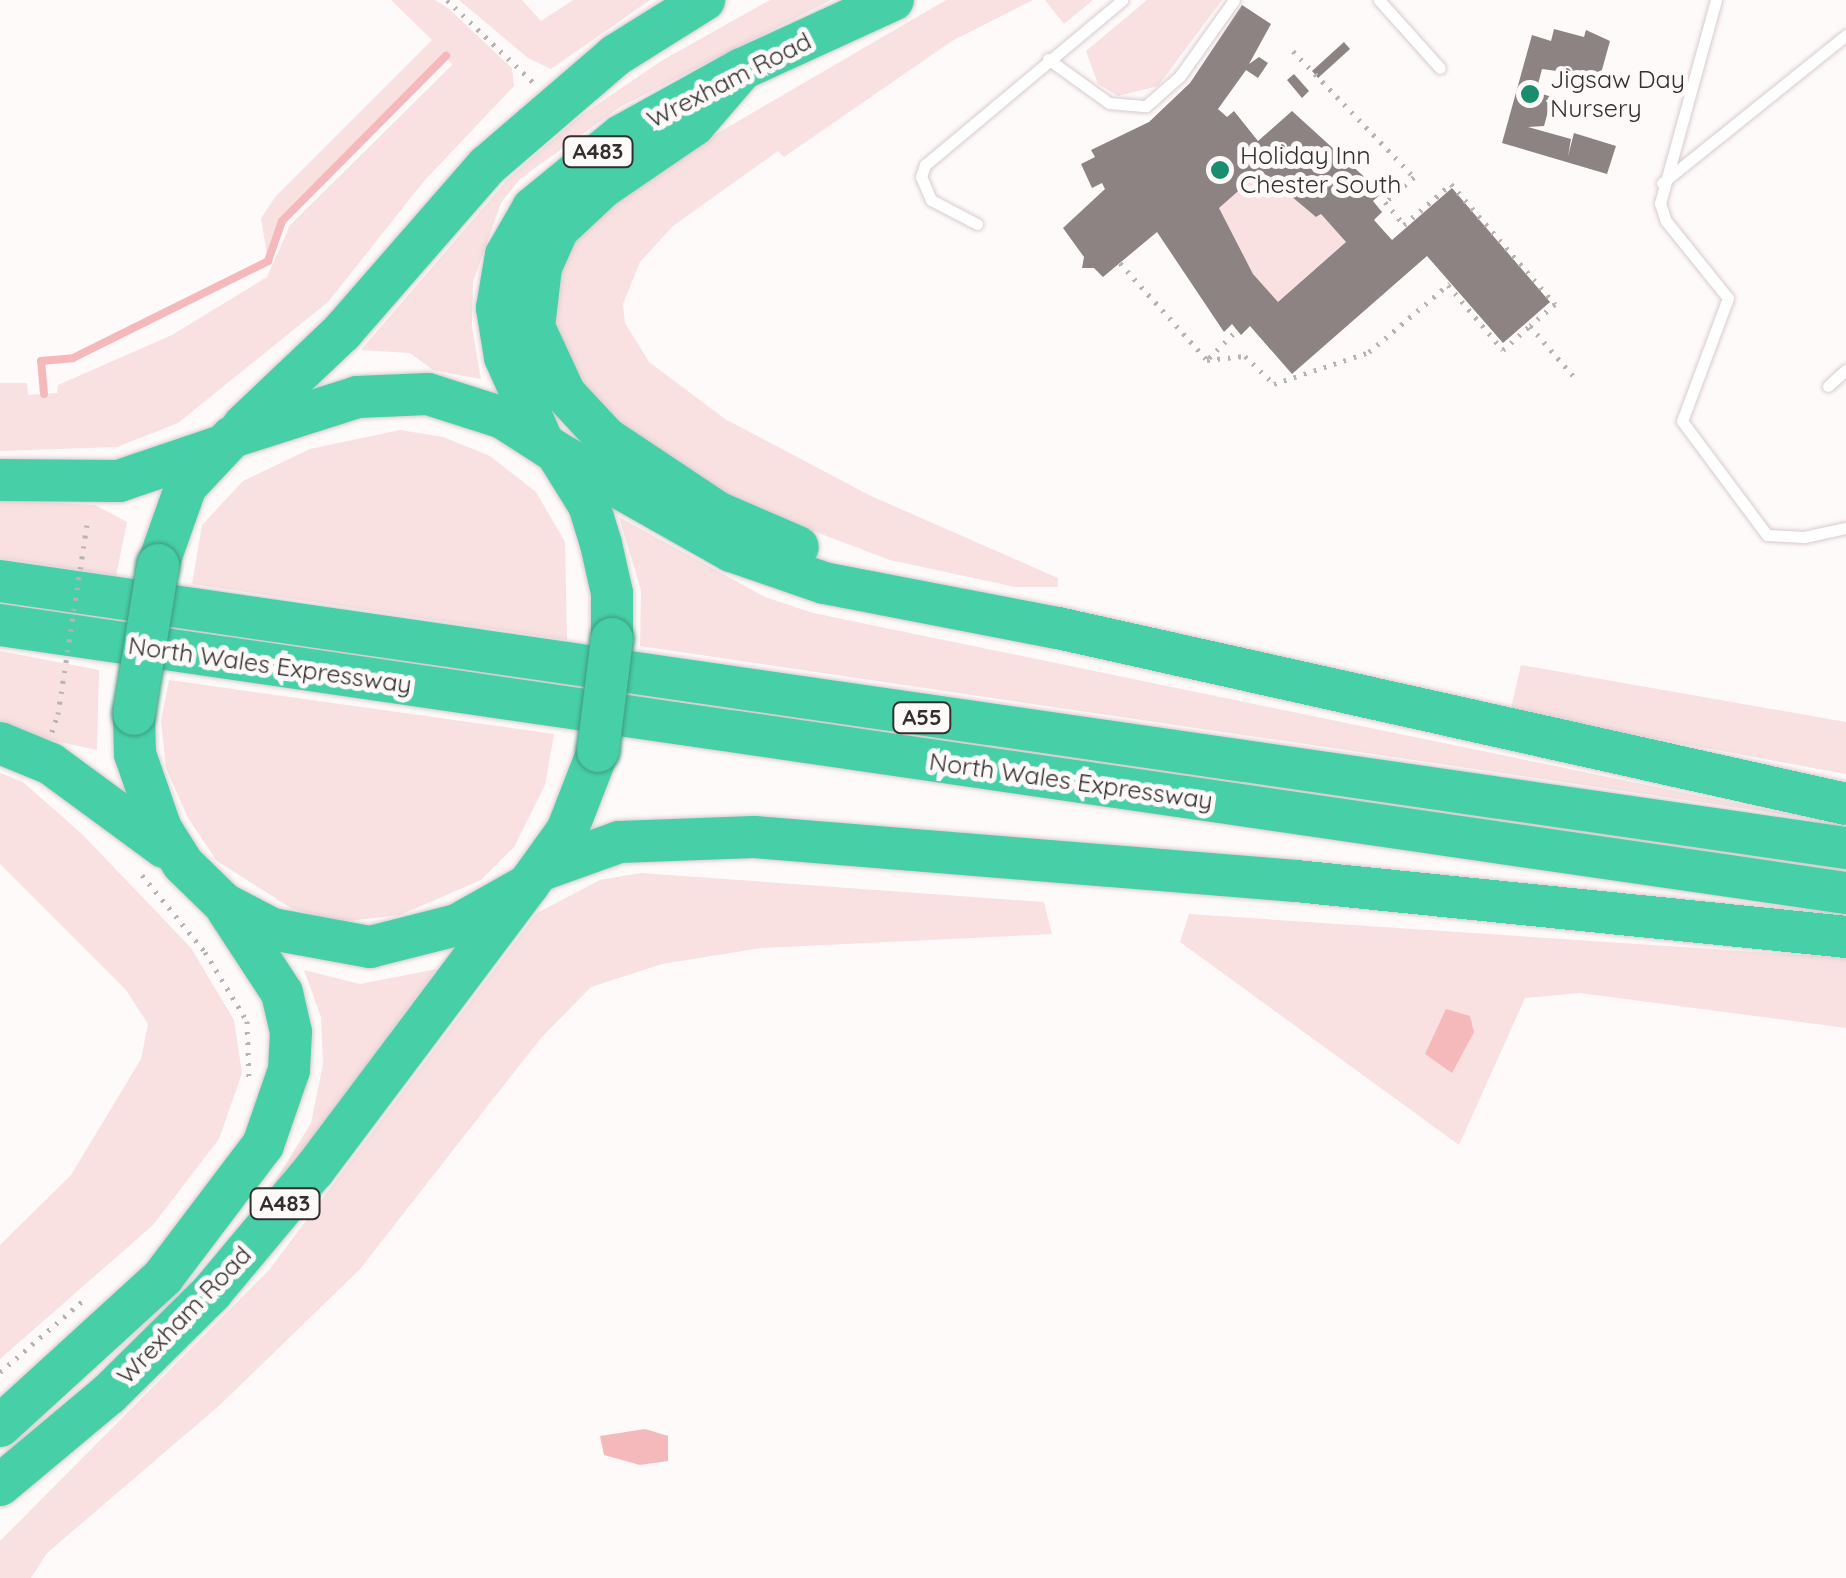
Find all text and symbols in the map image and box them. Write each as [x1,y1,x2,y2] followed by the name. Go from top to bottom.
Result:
[642,26,816,134] street label: Wrexham Road
[1550,65,1685,124] place label: Jigsaw Day Nursery
[1519,83,1541,105] marker: Jigsaw Day Nursery
[560,135,636,169] road number: A483
[1240,141,1401,200] place label: Holiday Inn Chester South
[1209,159,1231,181] marker: Holiday Inn Chester South
[126,630,414,700] street label: North Wales Expressway
[892,701,952,735] road number: A55
[927,746,1215,816] street label: North Wales Expressway
[248,1187,322,1221] road number: A483
[111,1240,257,1390] street label: Wrexham Road

